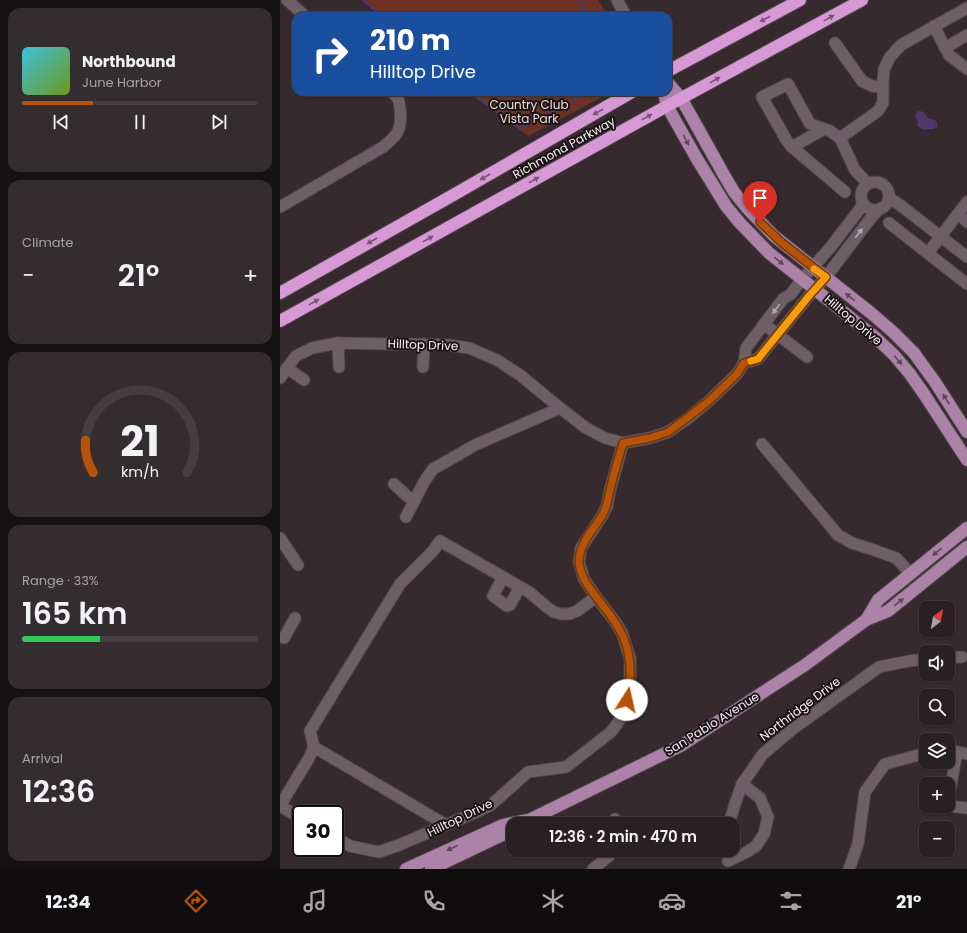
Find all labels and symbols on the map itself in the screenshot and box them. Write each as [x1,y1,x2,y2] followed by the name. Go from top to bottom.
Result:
[824,14,835,21] one-way arrow
[760,15,771,22] one-way arrow
[709,77,721,83] one-way arrow
[489,96,569,127] park label: Country Club Vista Park
[592,108,604,115] one-way arrow
[509,112,618,183] street label: Richmond Parkway
[641,114,653,120] one-way arrow
[683,134,690,146] one-way arrow
[479,173,491,180] one-way arrow
[528,177,540,184] one-way arrow
[743,181,777,222] pin
[855,227,864,238] one-way arrow
[422,236,434,243] one-way arrow
[367,237,378,244] one-way arrow
[774,256,785,265] one-way arrow
[821,290,886,349] street label: Hilltop Drive
[844,292,855,301] one-way arrow
[308,299,320,306] one-way arrow
[772,303,780,314] one-way arrow
[387,335,459,354] street label: Hilltop Drive
[893,355,902,365] one-way arrow
[942,394,950,404] one-way arrow
[931,548,942,557] one-way arrow
[894,597,905,606] one-way arrow
[919,601,955,637] north arrow
[756,673,844,745] street label: Northridge Drive
[606,679,648,721] position arrow
[661,688,762,759] street label: San Pablo Avenue
[424,794,495,841] street label: Hilltop Drive
[292,805,344,857] speed limit sign: 30
[445,846,457,852] one-way arrow

